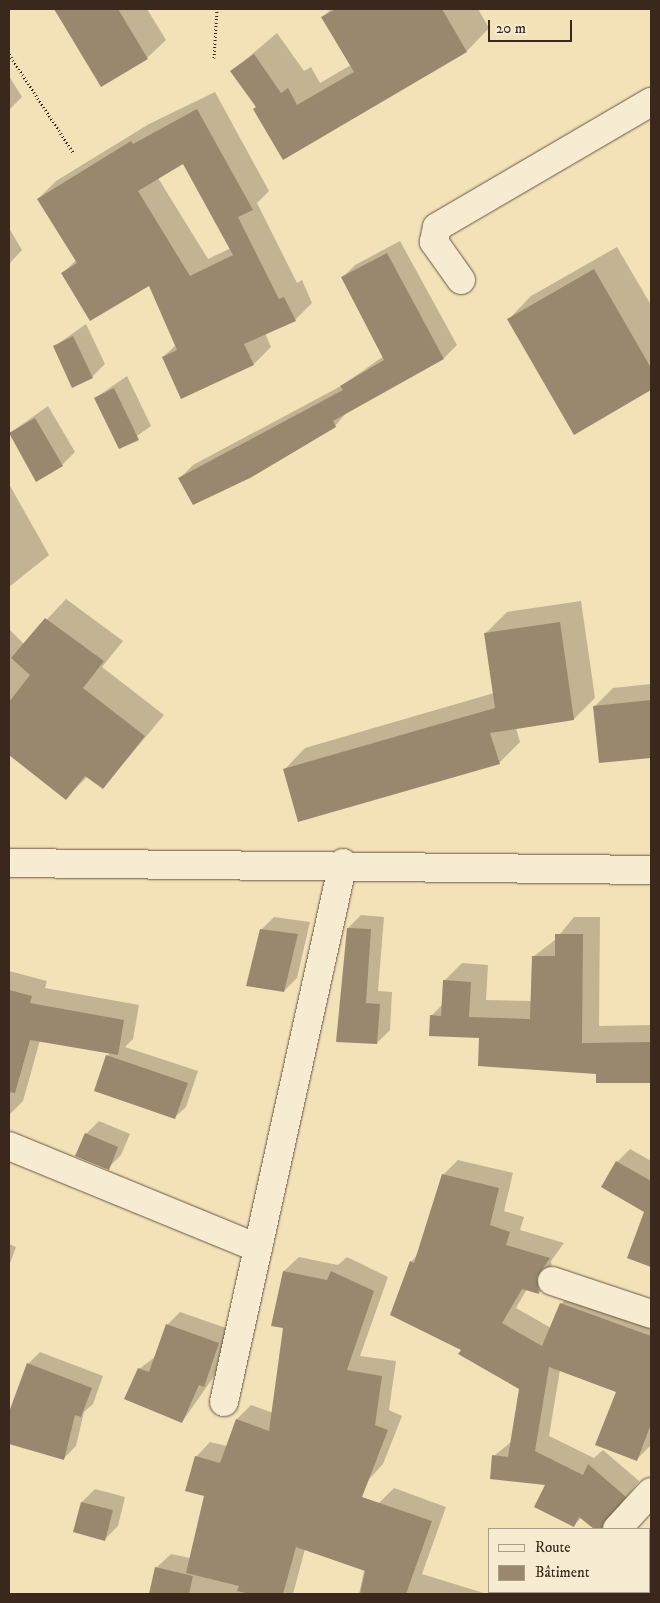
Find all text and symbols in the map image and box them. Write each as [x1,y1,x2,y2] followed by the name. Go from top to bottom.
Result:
[490,10,574,42] scale bar
[496,19,526,38] text: 20 m
[488,1528,650,1593] legend
[535,1538,570,1557] text: Route
[535,1563,590,1582] text: Bâtiment

